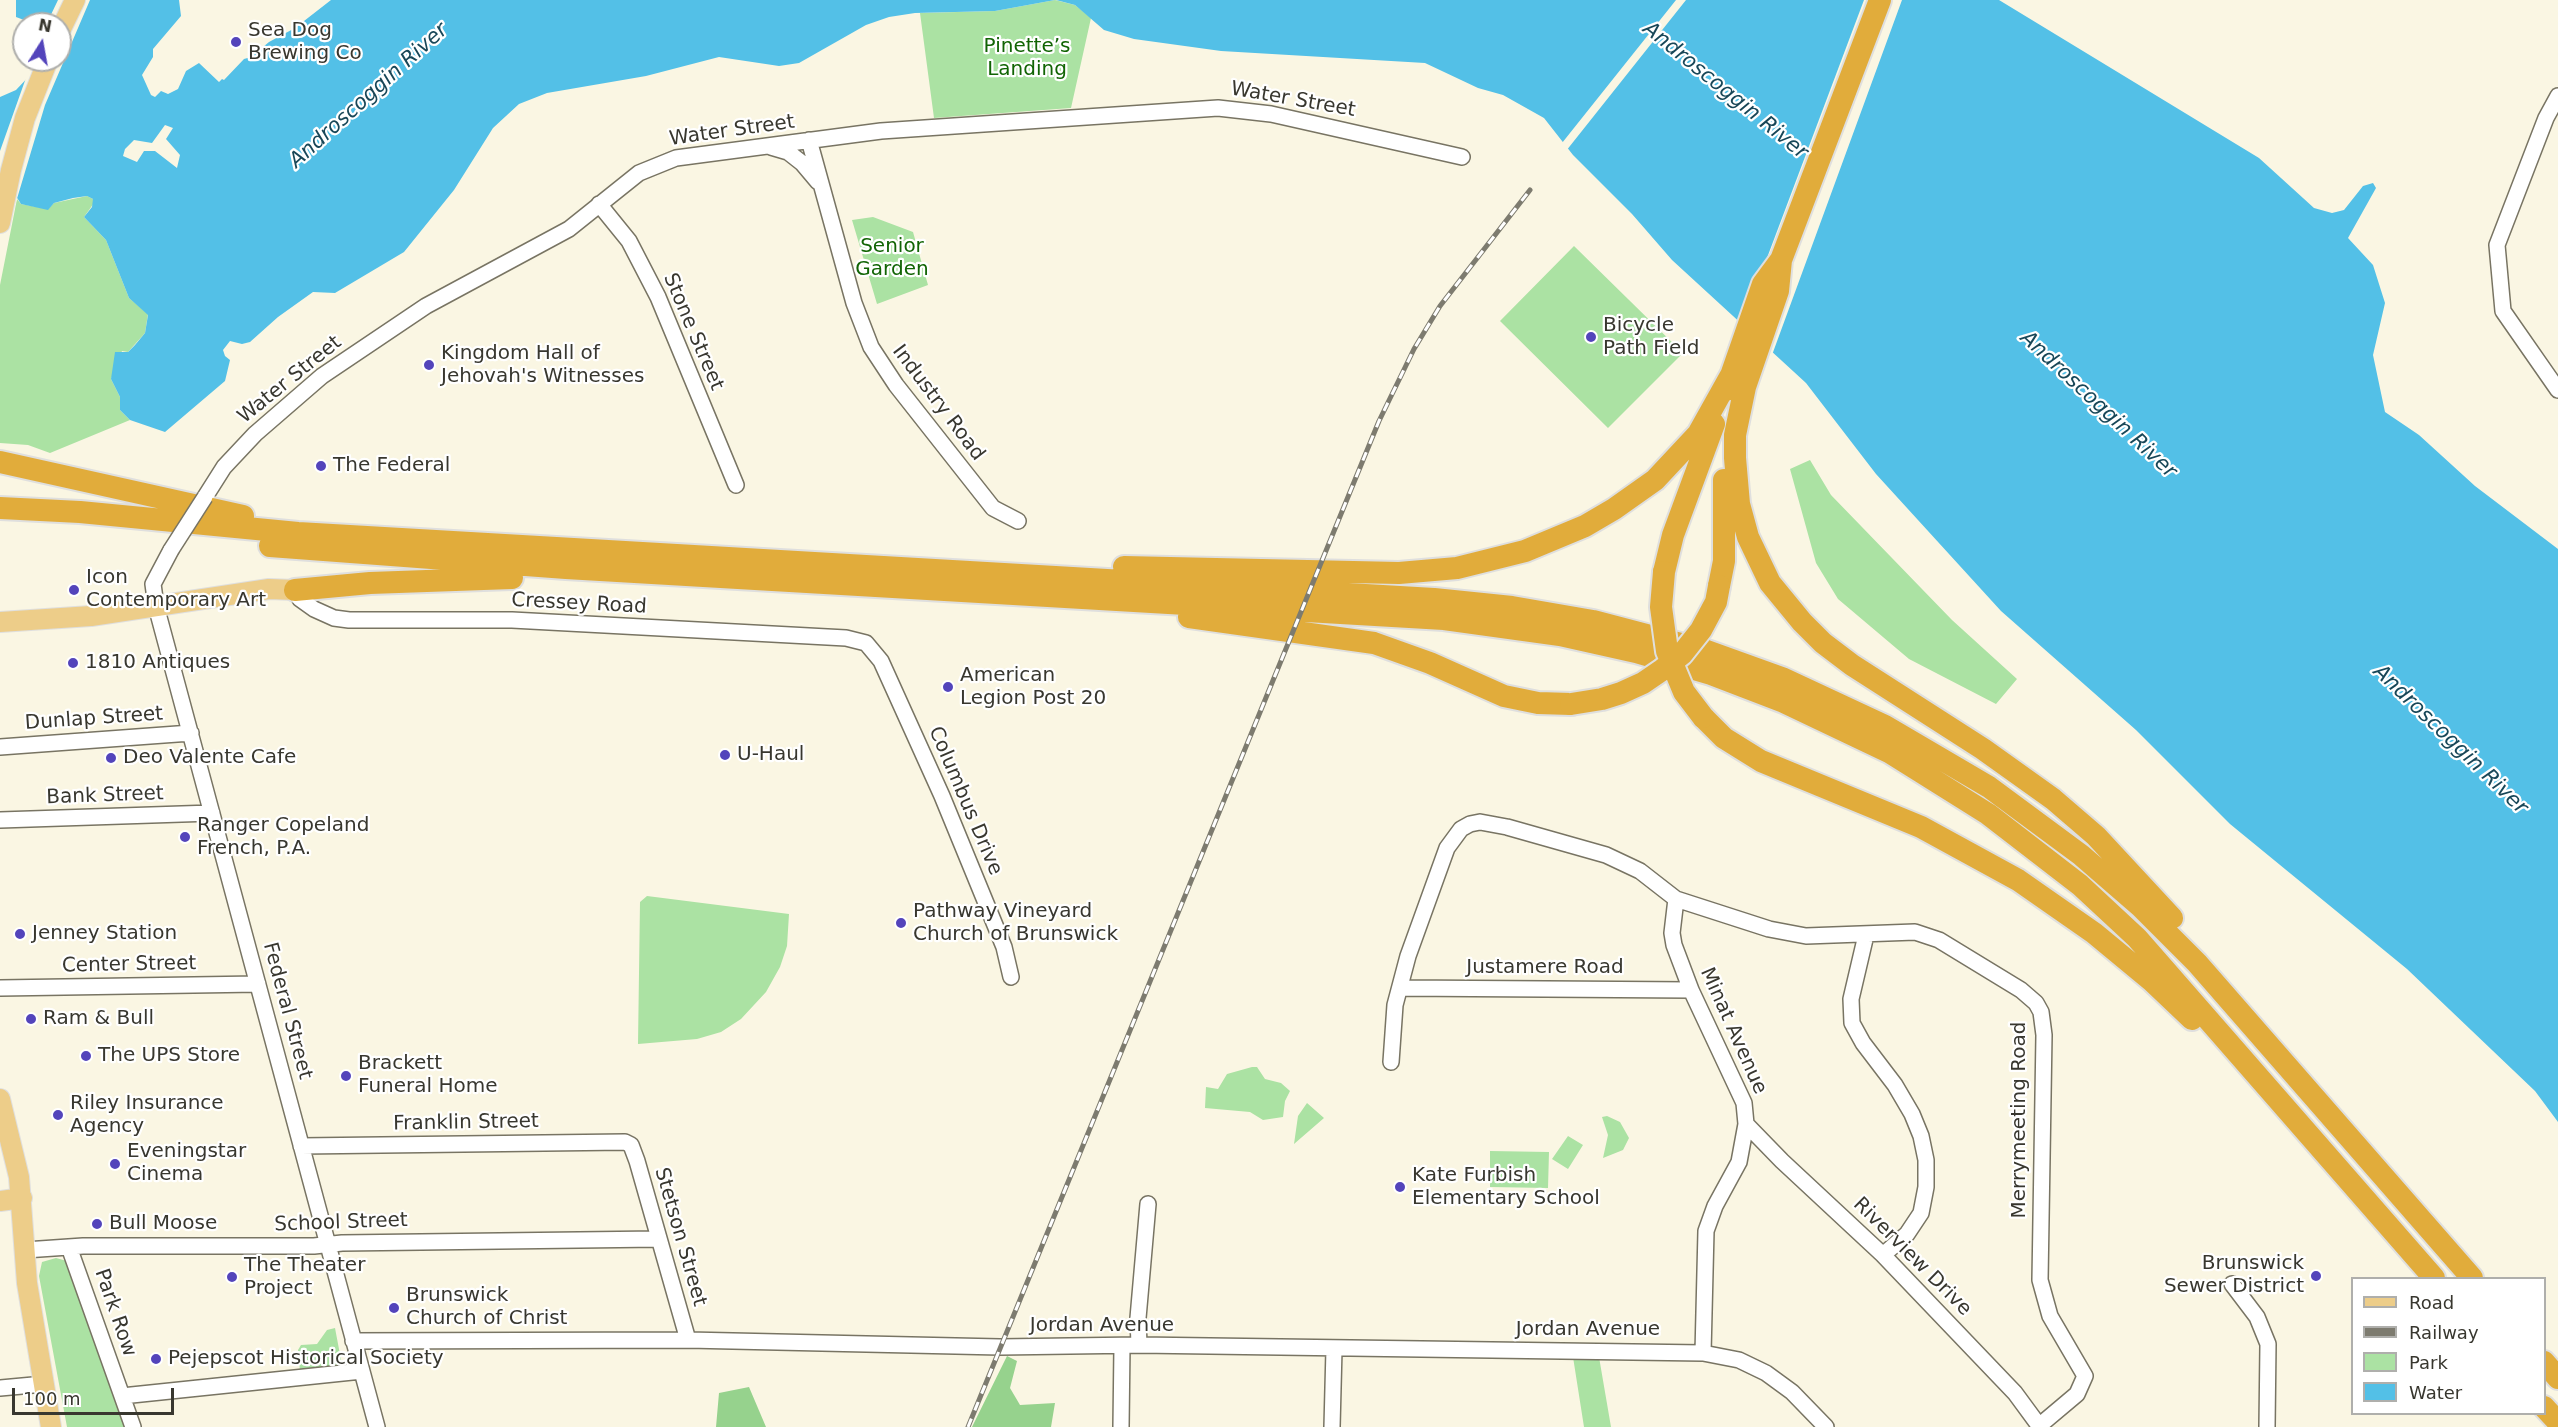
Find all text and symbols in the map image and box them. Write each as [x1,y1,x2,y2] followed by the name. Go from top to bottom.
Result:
[12,12,72,72] north arrow
[37,15,54,36] text: N
[1638,17,1812,165] water label: Androscoggin River
[285,18,453,174] water label: Androscoggin River
[248,19,362,66] place label: Sea Dog Brewing Co
[229,35,243,49] marker: Sea Dog Brewing Co
[984,35,1070,82] park label: Pinette’s Landing
[1229,77,1357,123] street label: Water Street
[668,110,796,152] street label: Water Street
[855,235,929,282] park label: Senior Garden
[658,270,728,394] street label: Stone Street
[1603,314,1699,361] place label: Bicycle Path Field
[2015,326,2181,484] water label: Androscoggin River
[1584,330,1598,344] marker: Bicycle Path Field
[233,331,347,429] street label: Water Street
[887,340,989,466] street label: Industry Road
[441,342,644,389] place label: Kingdom Hall of Jehovah's Witnesses
[422,358,436,372] marker: Kingdom Hall of Jehovah's Witnesses
[333,454,450,478] place label: The Federal
[314,459,328,473] marker: The Federal
[86,566,266,613] place label: Icon Contemporary Art
[67,583,81,597] marker: Icon Contemporary Art
[511,588,647,620] street label: Cressey Road
[85,651,230,675] place label: 1810 Antiques
[66,656,80,670] marker: 1810 Antiques
[2368,660,2532,820] water label: Androscoggin River
[960,664,1106,711] place label: American Legion Post 20
[941,680,955,694] marker: American Legion Post 20
[24,702,164,736] street label: Dunlap Street
[923,723,1007,879] street label: Columbus Drive
[737,743,804,767] place label: U-Haul
[123,746,296,770] place label: Deo Valente Cafe
[718,748,732,762] marker: U-Haul
[104,751,118,765] marker: Deo Valente Cafe
[46,782,164,810] street label: Bank Street
[197,814,369,861] place label: Ranger Copeland French, P.A.
[178,830,192,844] marker: Ranger Copeland French, P.A.
[913,900,1118,947] place label: Pathway Vineyard Church of Brunswick
[894,916,908,930] marker: Pathway Vineyard Church of Brunswick
[32,922,177,946] place label: Jenney Station
[13,927,27,941] marker: Jenney Station
[257,940,317,1082] street label: Federal Street
[62,952,196,978] street label: Center Street
[1466,956,1624,980] street label: Justamere Road
[1694,964,1772,1098] street label: Minat Avenue
[43,1007,154,1031] place label: Ram & Bull
[24,1012,38,1026] marker: Ram & Bull
[2008,1022,2032,1218] street label: Merrymeeting Road
[98,1044,240,1068] place label: The UPS Store
[79,1049,93,1063] marker: The UPS Store
[358,1052,498,1099] place label: Brackett Funeral Home
[339,1069,353,1083] marker: Brackett Funeral Home
[70,1092,224,1139] place label: Riley Insurance Agency
[51,1108,65,1122] marker: Riley Insurance Agency
[393,1110,539,1136] street label: Franklin Street
[127,1140,246,1187] place label: Eveningstar Cinema
[108,1157,122,1171] marker: Eveningstar Cinema
[1412,1164,1600,1211] place label: Kate Furbish Elementary School
[649,1165,711,1309] street label: Stetson Street
[1393,1180,1407,1194] marker: Kate Furbish Elementary School
[1848,1193,1976,1321] street label: Riverview Drive
[274,1209,408,1237] street label: School Street
[109,1212,217,1236] place label: Bull Moose
[90,1217,104,1231] marker: Bull Moose
[2164,1252,2304,1299] place label: Brunswick Sewer District
[244,1254,365,1301] place label: The Theater Project
[89,1266,141,1360] street label: Park Row
[2309,1269,2323,1283] marker: Brunswick Sewer District
[225,1270,239,1284] marker: The Theater Project
[2351,1277,2546,1415] legend
[406,1284,567,1331] place label: Brunswick Church of Christ
[2409,1292,2454,1313] text: Road
[387,1301,401,1315] marker: Brunswick Church of Christ
[1030,1314,1174,1338] street label: Jordan Avenue
[1516,1318,1660,1342] street label: Jordan Avenue
[2409,1322,2479,1343] text: Railway
[168,1347,444,1371] place label: Pejepscot Historical Society
[149,1352,163,1366] marker: Pejepscot Historical Society
[2409,1352,2448,1373] text: Park
[15,1376,177,1414] scale bar
[2409,1382,2462,1403] text: Water
[23,1388,81,1409] text: 100 m

